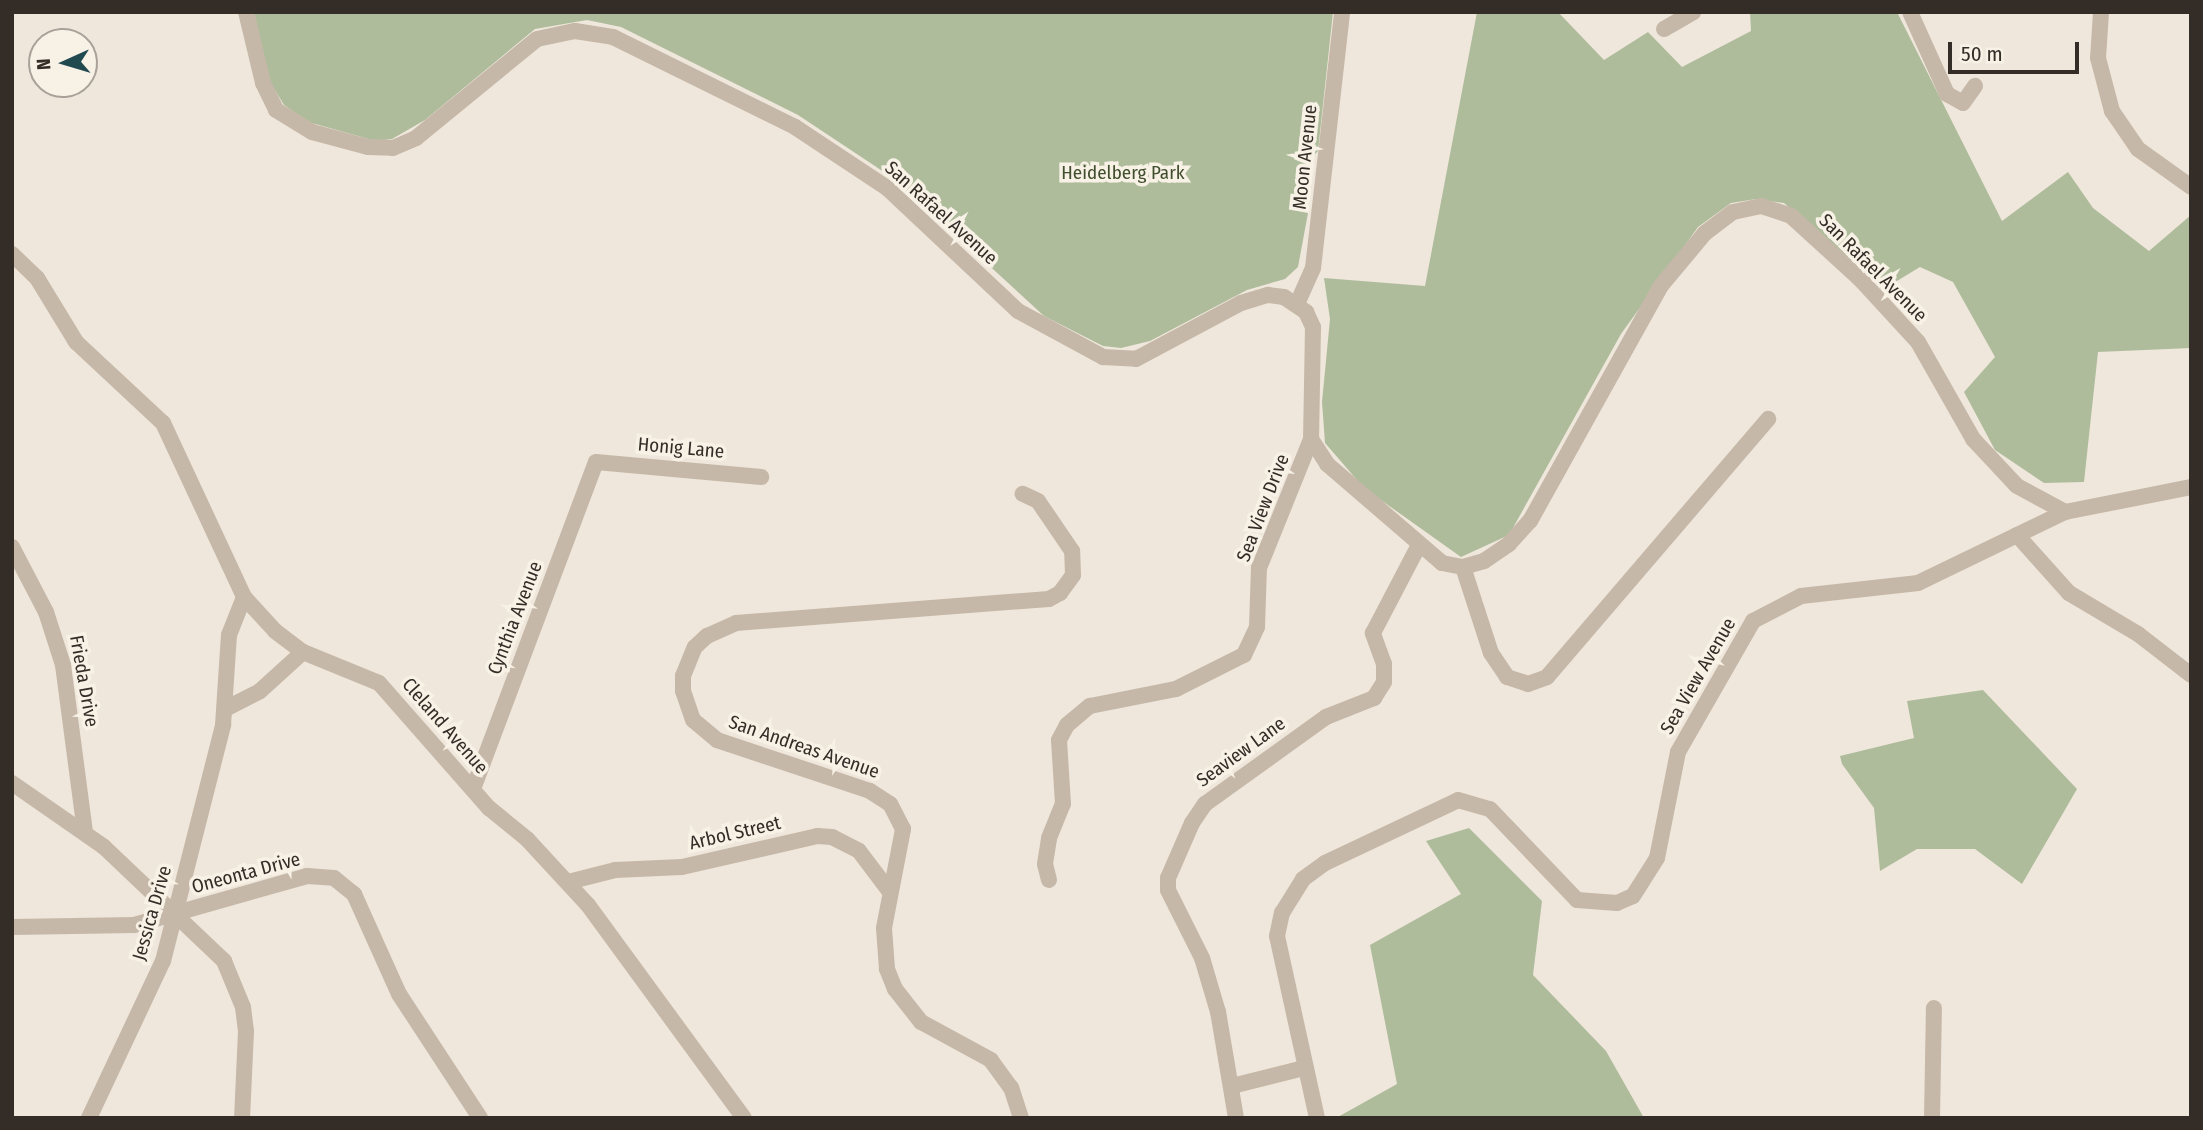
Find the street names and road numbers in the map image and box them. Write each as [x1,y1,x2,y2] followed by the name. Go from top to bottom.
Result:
[1288,104,1322,210] street label: Moon Avenue
[880,157,1002,269] street label: San Rafael Avenue
[1814,209,1932,327] street label: San Rafael Avenue
[637,433,725,463] street label: Honig Lane
[1232,451,1294,565] street label: Sea View Drive
[483,558,547,678] street label: Cynthia Avenue
[1656,614,1740,738] street label: Sea View Avenue
[65,633,103,729] street label: Frieda Drive
[397,673,493,779] street label: Cleland Avenue
[726,711,882,783] street label: San Andreas Avenue
[1192,712,1290,792] street label: Seaview Lane
[687,811,783,855] street label: Arbol Street
[189,848,303,898] street label: Oneonta Drive
[128,863,176,963] street label: Jessica Drive

